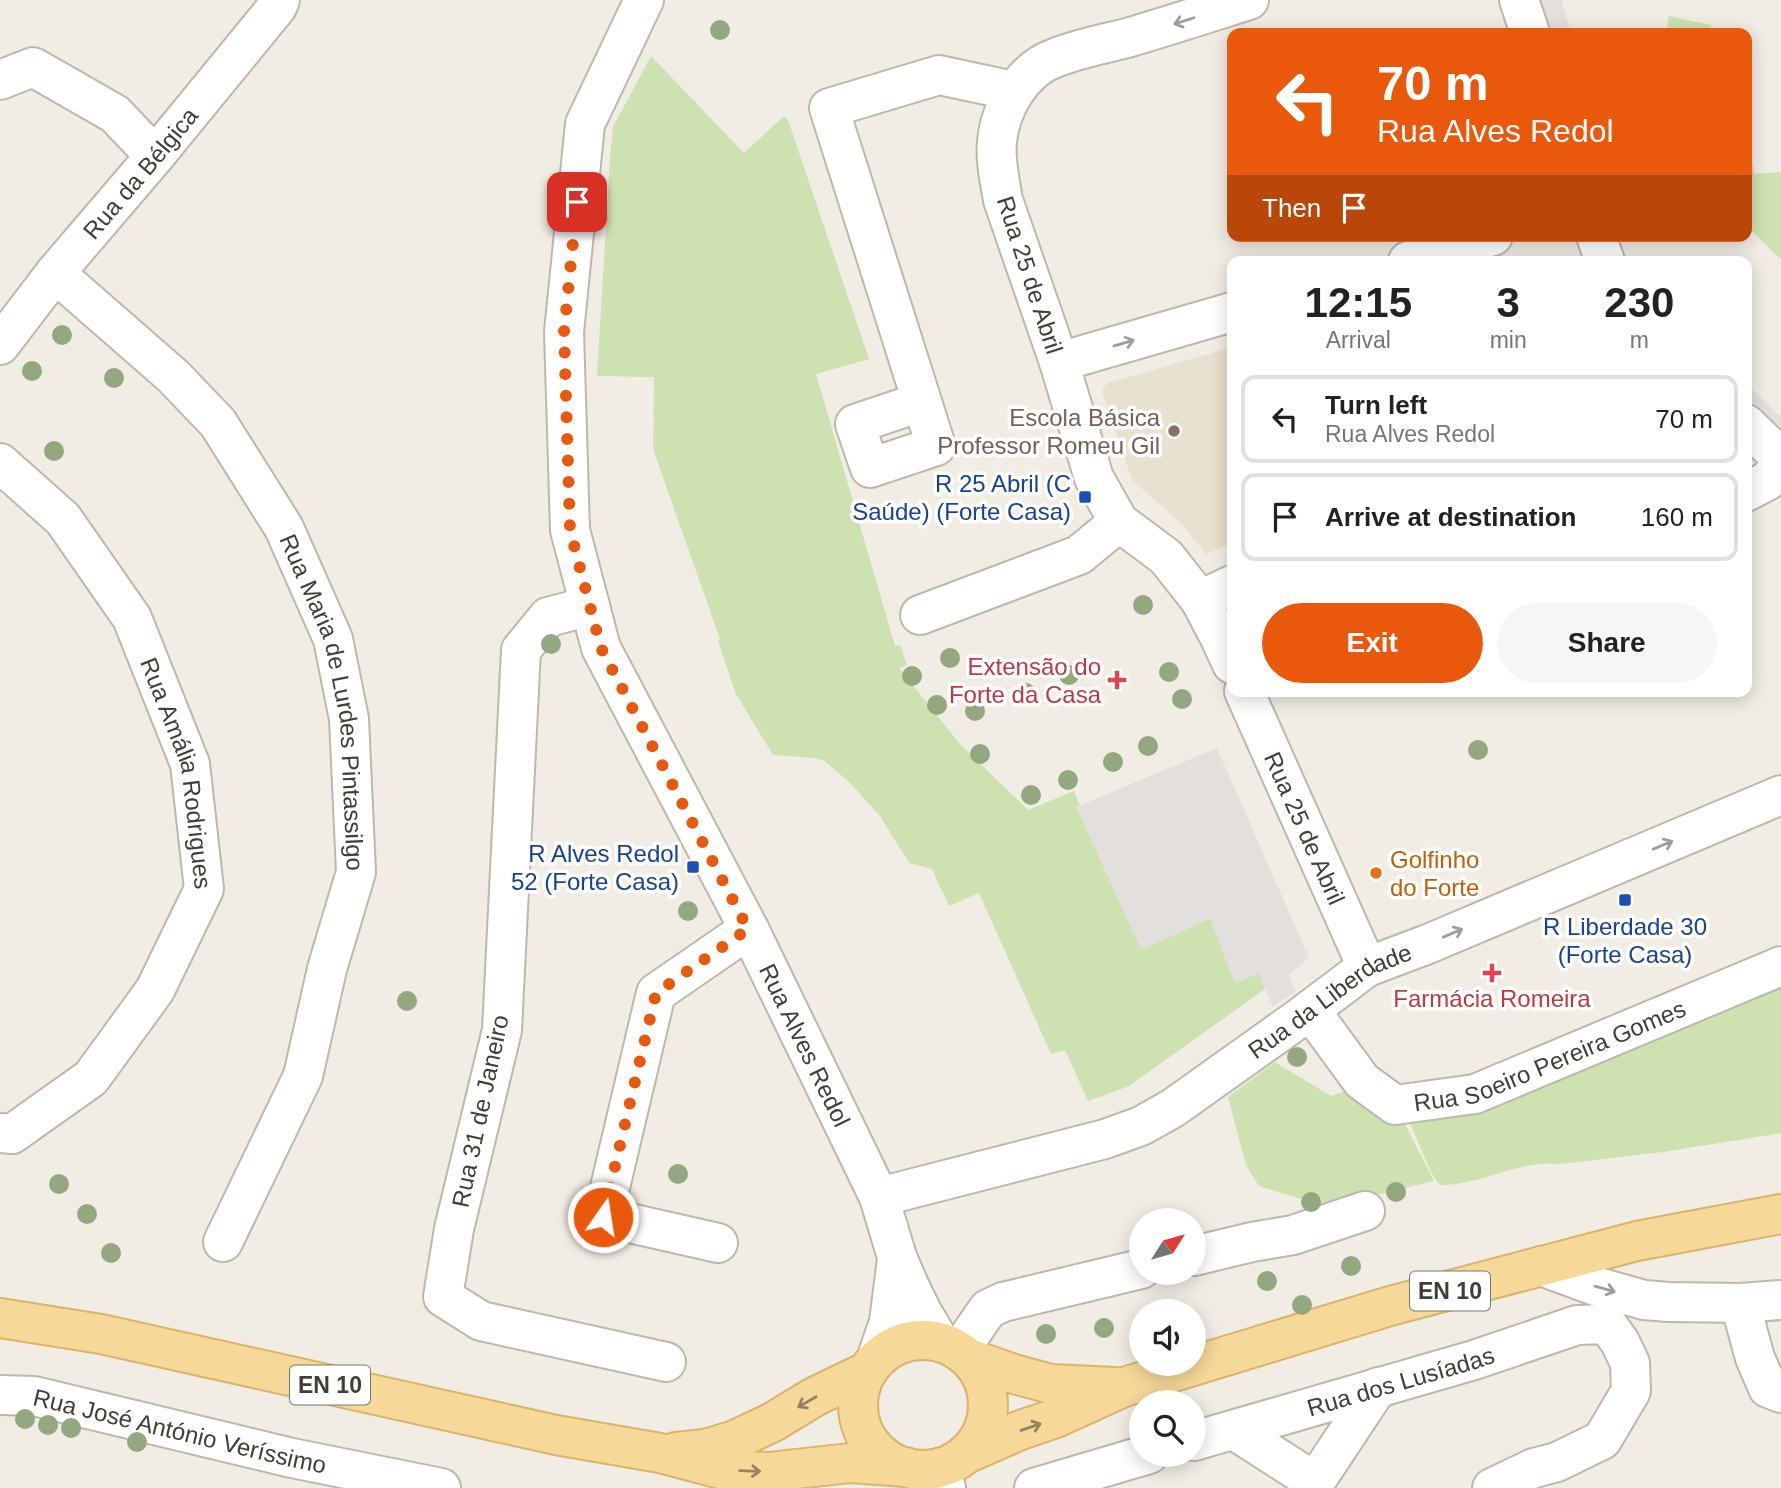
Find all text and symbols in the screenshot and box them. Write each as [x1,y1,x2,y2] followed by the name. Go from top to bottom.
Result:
[1173,15,1195,28] one-way arrow
[1262,56,1353,147] icon: left
[1377,56,1489,110] text: 70 m
[77,101,203,244] street label: Rua da Bélgica
[1377,113,1614,149] text: Rua Alves Redol
[547,172,607,232] pin
[558,183,596,221] icon: arrive
[1335,189,1373,227] icon: arrive
[992,193,1068,357] street label: Rua 25 de Abril
[1262,193,1321,223] text: Then
[1305,279,1412,326] text: 12:15
[1496,279,1520,326] text: 3
[1604,279,1674,326] text: 230
[1326,327,1391,353] text: Arrival
[1490,327,1527,353] text: min
[1630,327,1649,353] text: m
[1113,335,1135,348] one-way arrow
[1325,390,1427,420] text: Turn left
[1266,400,1304,438] icon: left
[937,404,1161,459] place label: Escola Básica Professor Romeu Gil
[1655,404,1713,434] text: 70 m
[1325,421,1495,447] text: Rua Alves Redol
[1166,423,1182,439] marker: Escola Básica Professor Romeu Gil
[852,470,1071,525] place label: R 25 Abril (C Saúde) (Forte Casa)
[1077,489,1093,505] marker: R 25 Abril (C Saúde) (Forte Casa)
[1266,498,1304,536] icon: arrive
[1325,502,1576,532] text: Arrive at destination
[1641,502,1713,532] text: 160 m
[275,530,369,871] street label: Rua Maria de Lurdes Pintassilgo
[1262,603,1483,683] button: Exit
[1497,603,1717,683] button: Share
[136,653,217,890] street label: Rua Amália Rodrigues
[949,653,1102,708] place label: Extensão do Forte da Casa
[1107,670,1127,690] marker: Extensão do Forte da Casa
[1259,748,1351,909] street label: Rua 25 de Abril
[1652,838,1673,851] one-way arrow
[511,840,679,895] place label: R Alves Redol 52 (Forte Casa)
[1390,846,1479,901] place label: Golfinho do Forte
[685,859,701,875] marker: R Alves Redol 52 (Forte Casa)
[1368,865,1384,881] marker: Golfinho do Forte
[1617,892,1633,908] marker: R Liberdade 30 (Forte Casa)
[1543,913,1707,968] place label: R Liberdade 30 (Forte Casa)
[1442,926,1464,939] one-way arrow
[1243,938,1415,1064] street label: Rua da Liberdade
[754,959,856,1131] street label: Rua Alves Redol
[1484,965,1500,981] marker: Farmácia Romeira
[1393,985,1591,1012] place label: Farmácia Romeira
[1412,994,1689,1116] street label: Rua Soeiro Pereira Gomes
[446,1012,514,1210] street label: Rua 31 de Janeiro
[566,1180,640,1254] position arrow
[1129,1208,1206,1284] north arrow
[1129,1208,1206,1467] map controls
[1410,1272,1490,1310] road number: EN 10
[1594,1283,1616,1296] one-way arrow
[1129,1299,1206,1376] button: sound
[1304,1341,1498,1421] street label: Rua dos Lusíadas
[290,1366,370,1404] road number: EN 10
[31,1383,329,1478] street label: Rua José António Veríssimo
[1129,1390,1206,1467] button: search
[797,1395,817,1409] one-way arrow
[1019,1420,1041,1432] one-way arrow
[738,1464,761,1477] one-way arrow

